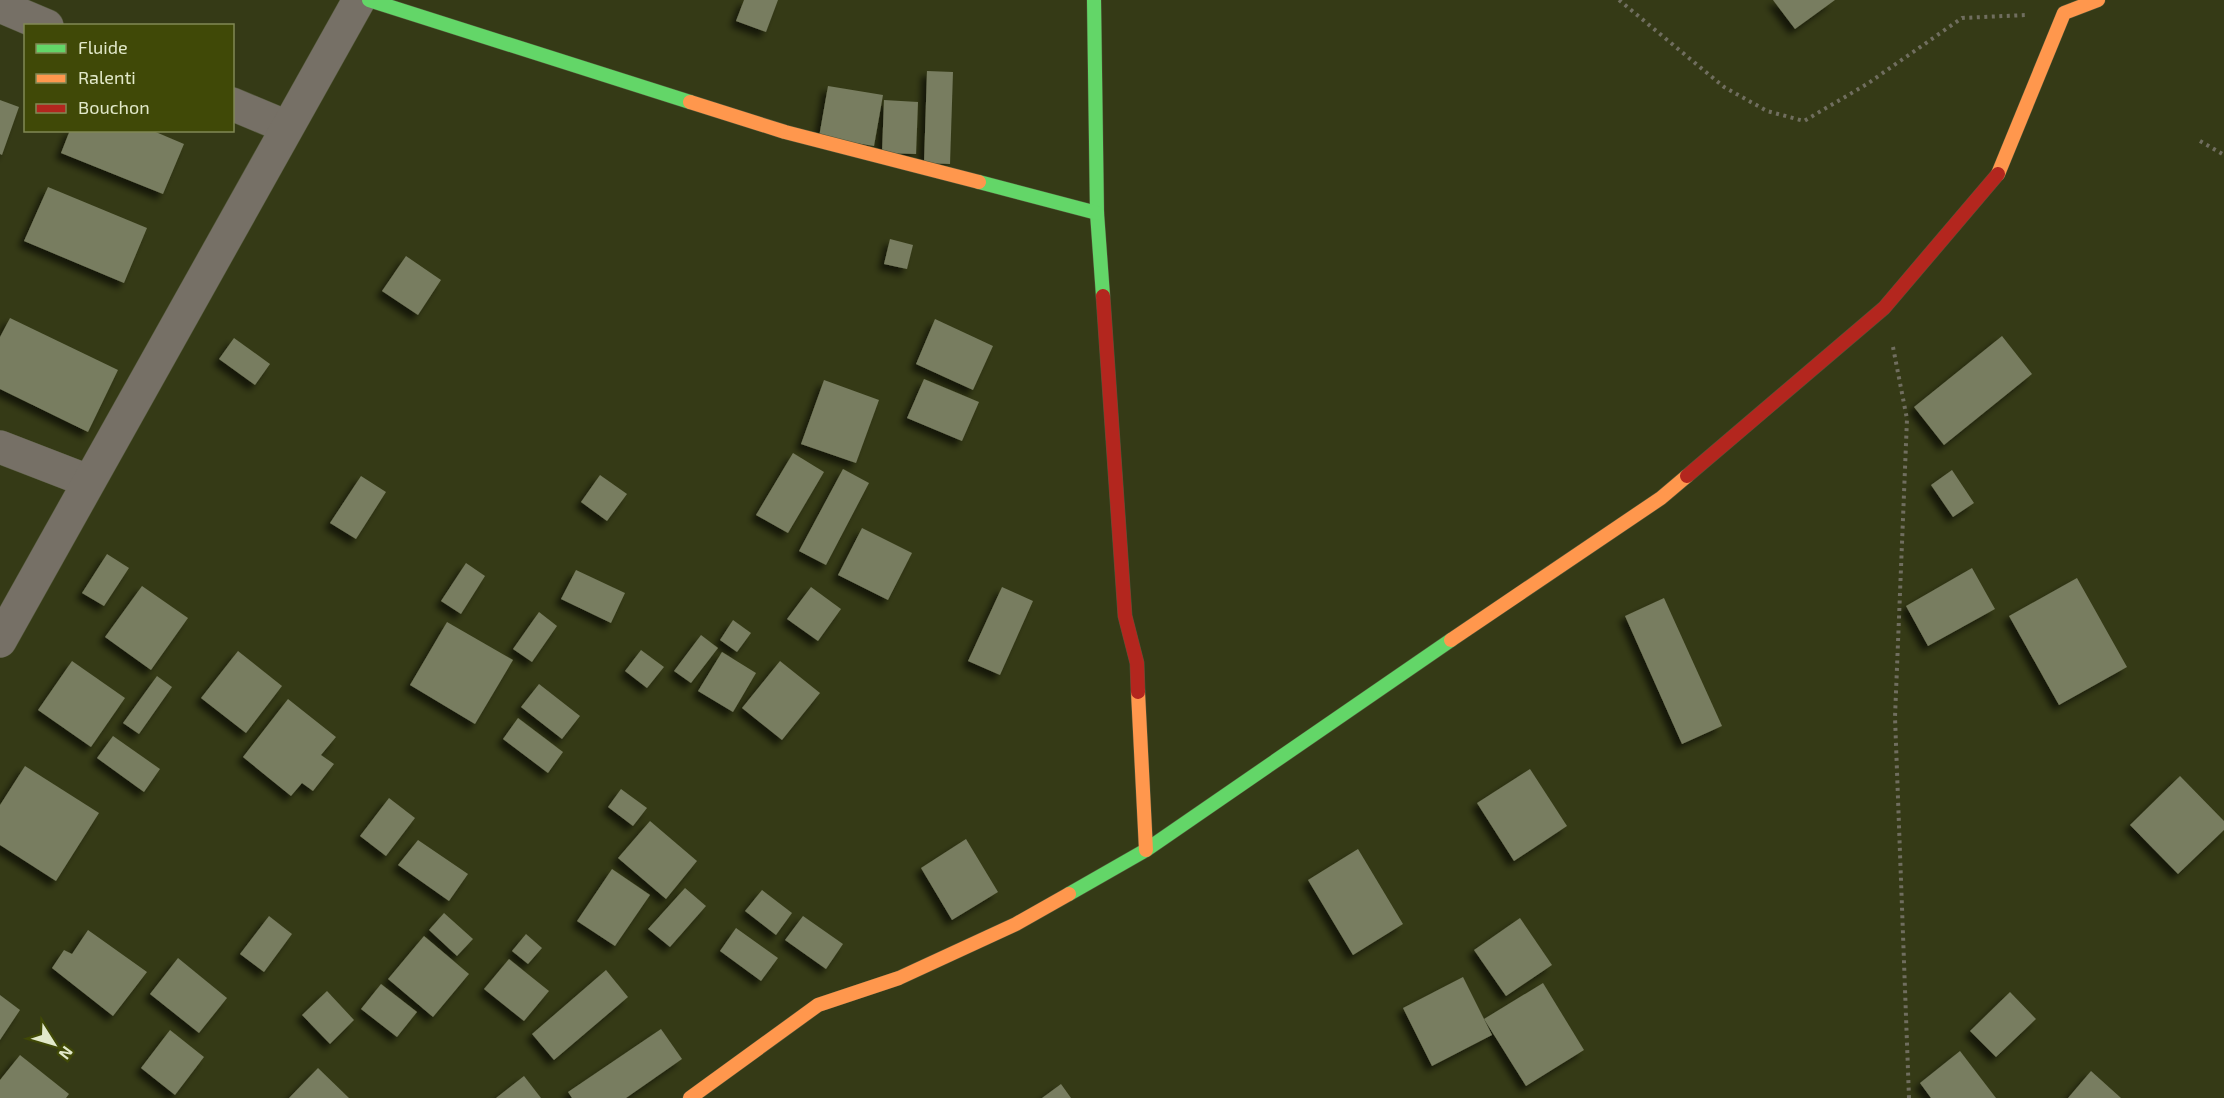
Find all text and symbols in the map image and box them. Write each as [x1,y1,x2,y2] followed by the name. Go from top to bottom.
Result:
[24,24,234,132] legend
[78,36,128,58] text: Fluide
[78,66,136,88] text: Ralenti
[78,96,150,118] text: Bouchon
[24,1014,84,1074] north arrow
[55,1043,77,1064] text: N

